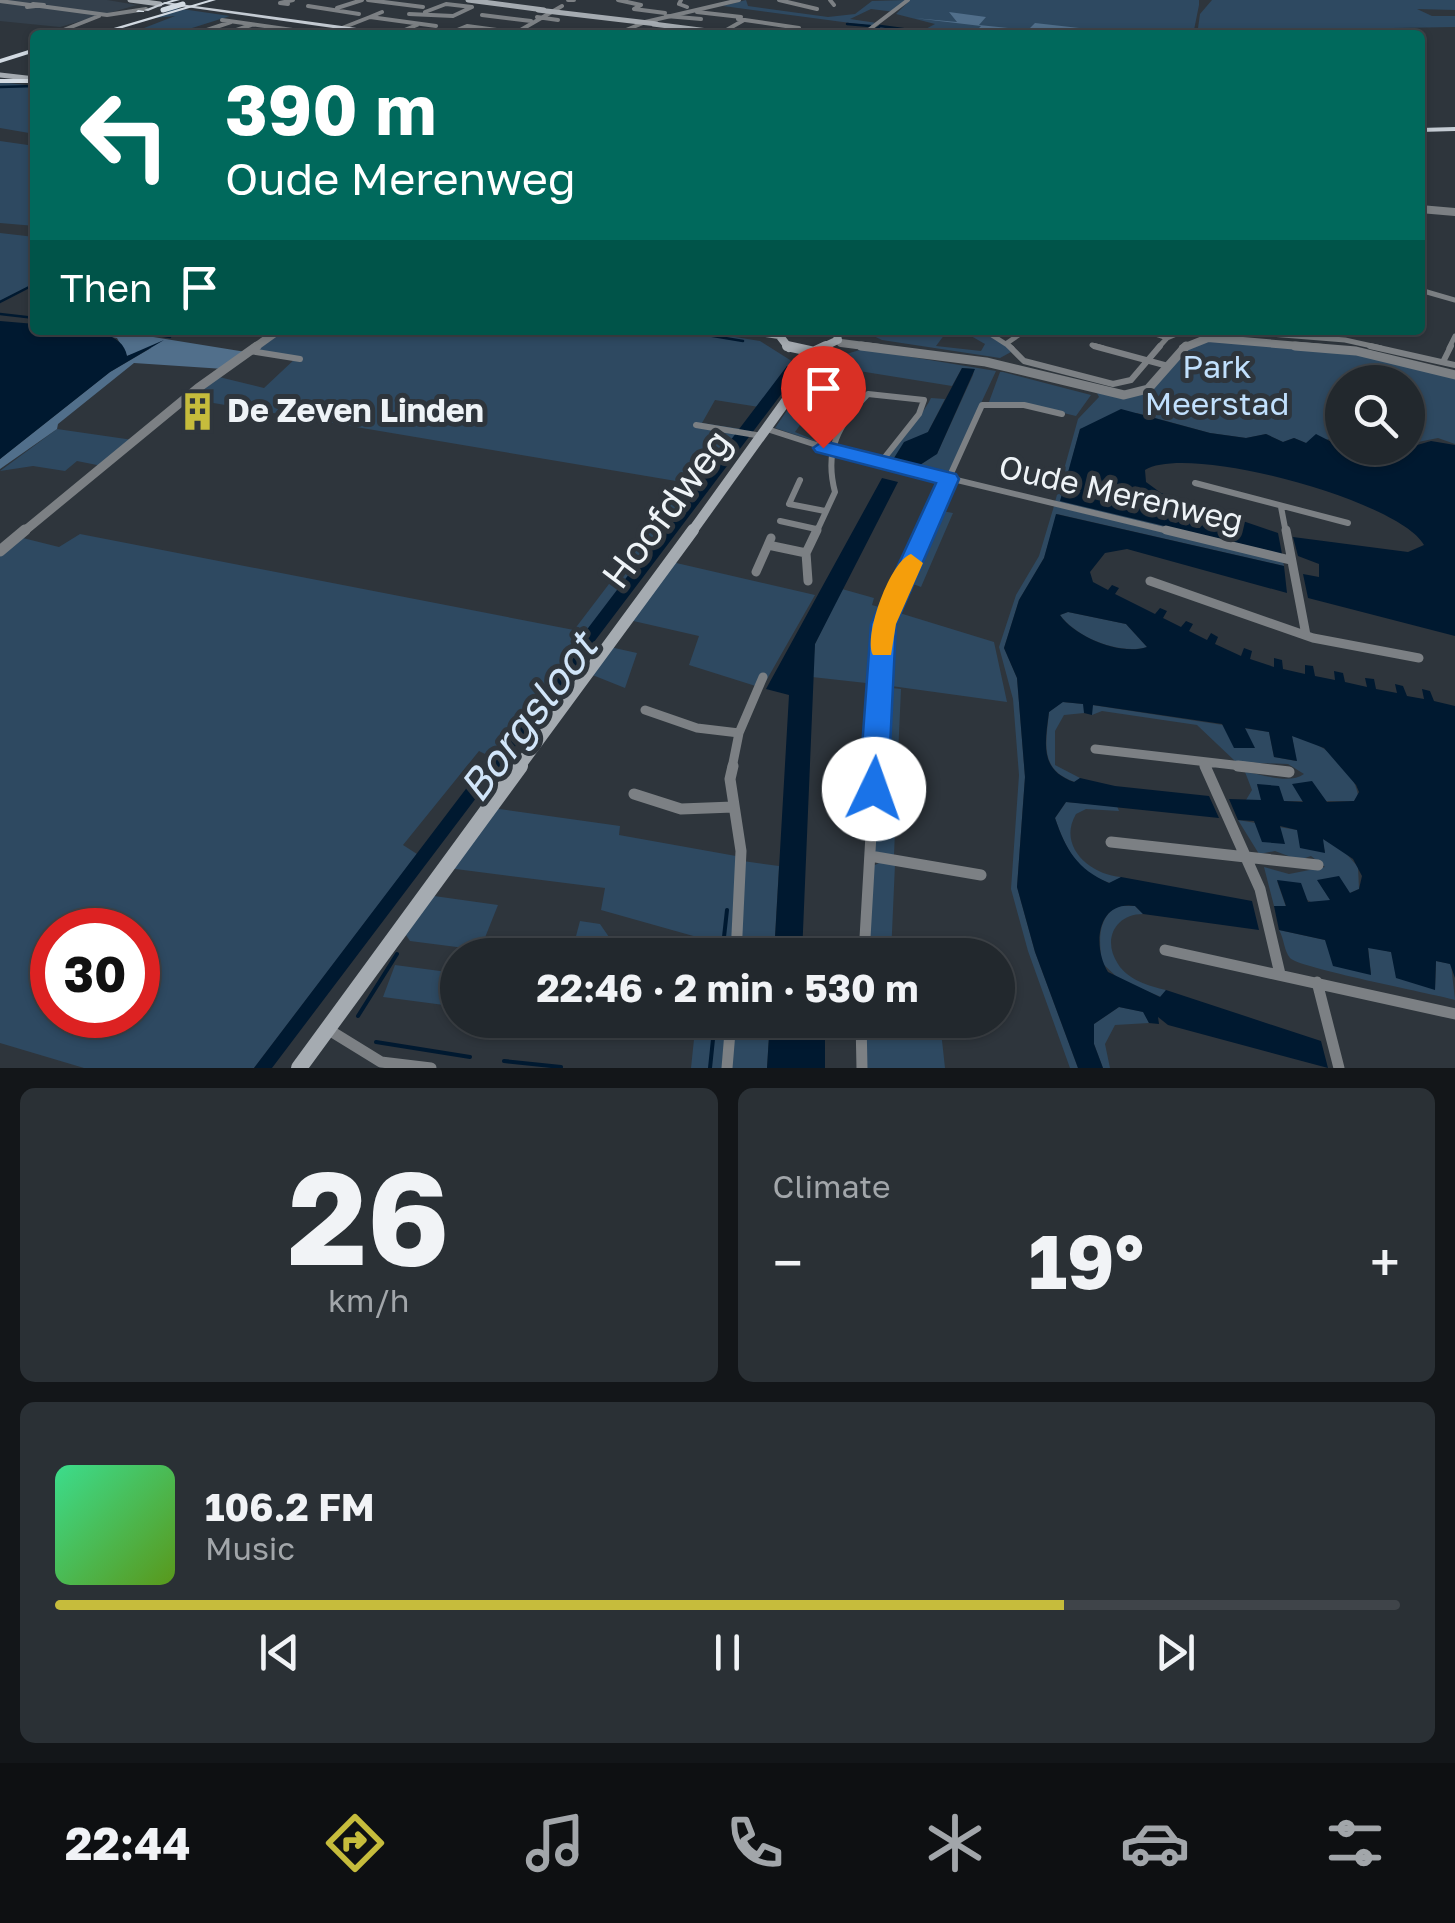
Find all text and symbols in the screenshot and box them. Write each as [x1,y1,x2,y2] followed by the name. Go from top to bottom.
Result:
[225,66,436,150] text: 390 m
[60,70,190,200] icon: left
[225,151,576,205] text: Oude Merenweg
[172,260,227,315] icon: arrive
[60,265,152,310] text: Then
[781,346,866,449] pin
[1145,347,1289,422] park label: Park Meerstad
[796,361,851,416] icon: arrive
[1325,365,1425,465] map controls
[1325,365,1425,465] button: search
[176,390,218,432] building icon: De Zeven Linden
[227,391,484,429] place label: De Zeven Linden
[592,420,740,596] street label: Hoofdweg
[996,446,1247,540] street label: Oude Merenweg
[448,619,609,810] water label: Borgsloot
[822,737,926,841] position arrow
[30,908,160,1038] speed limit sign: 30
[537,965,918,1010] text: 22:46 · 2 min · 530 m
[288,1138,450,1294] text: 26
[773,1167,891,1205] text: Climate
[1028,1215,1144,1306] text: 19°
[773,1229,803,1295] text: −
[1370,1229,1400,1295] text: +
[328,1281,409,1319] text: km/h
[205,1484,375,1529] text: 106.2 FM
[205,1529,295,1567] text: Music
[252,1625,307,1680] icon: previous
[700,1625,755,1680] icon: pause
[1148,1625,1203,1680] icon: next
[320,1808,390,1878] icon: directions
[520,1808,590,1878] icon: music
[720,1808,790,1878] icon: phone
[920,1808,990,1878] icon: climate
[1120,1808,1190,1878] icon: car
[1320,1808,1390,1878] icon: filters
[65,1816,191,1870] text: 22:44

